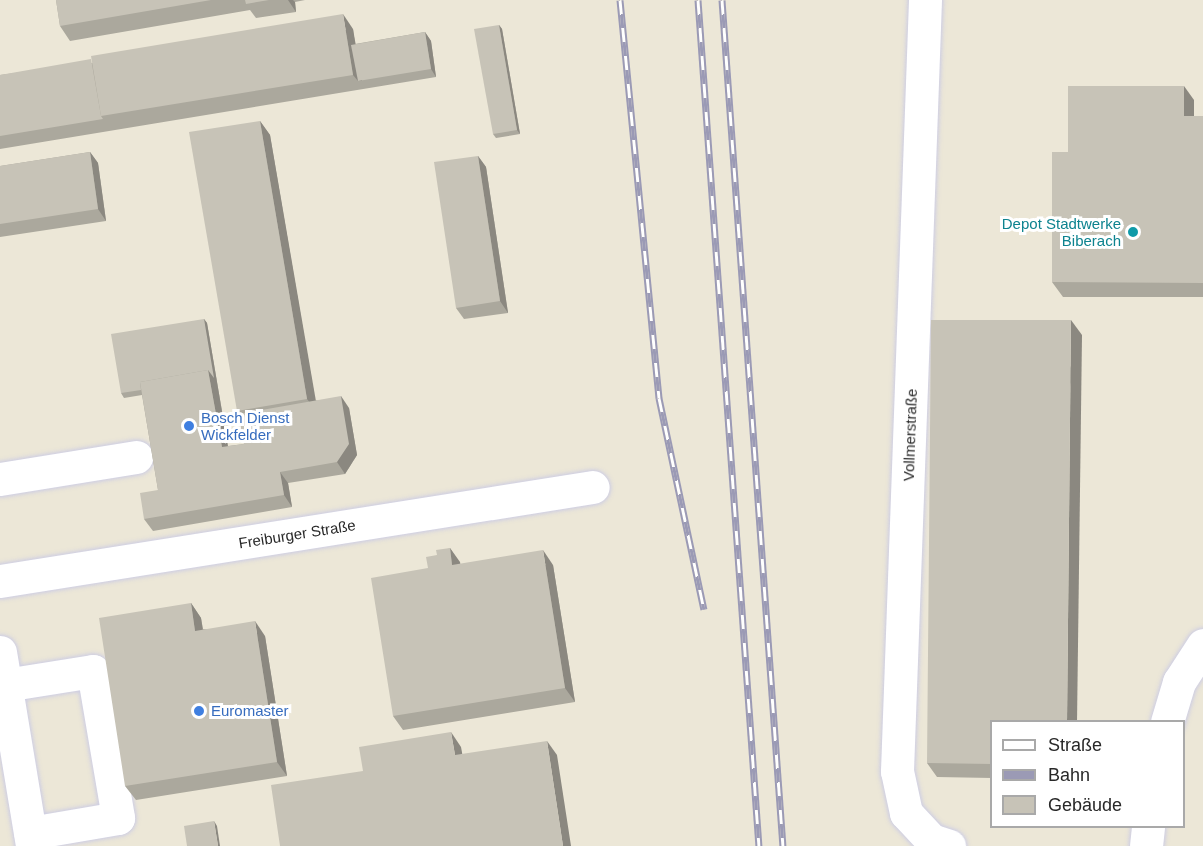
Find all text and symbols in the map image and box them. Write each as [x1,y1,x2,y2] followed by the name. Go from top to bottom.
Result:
[1002,214,1121,249] place label: Depot Stadtwerke Biberach
[1126,225,1140,239] marker: Depot Stadtwerke Biberach
[899,388,921,482] street label: Vollmerstraße
[201,408,289,443] place label: Bosch Dienst Wickfelder
[182,419,196,433] marker: Bosch Dienst Wickfelder
[237,516,357,552] street label: Freiburger Straße
[211,702,289,720] place label: Euromaster
[192,704,206,718] marker: Euromaster
[990,720,1185,828] legend
[1048,735,1102,755] text: Straße
[1048,765,1090,785] text: Bahn
[1048,795,1122,815] text: Gebäude

